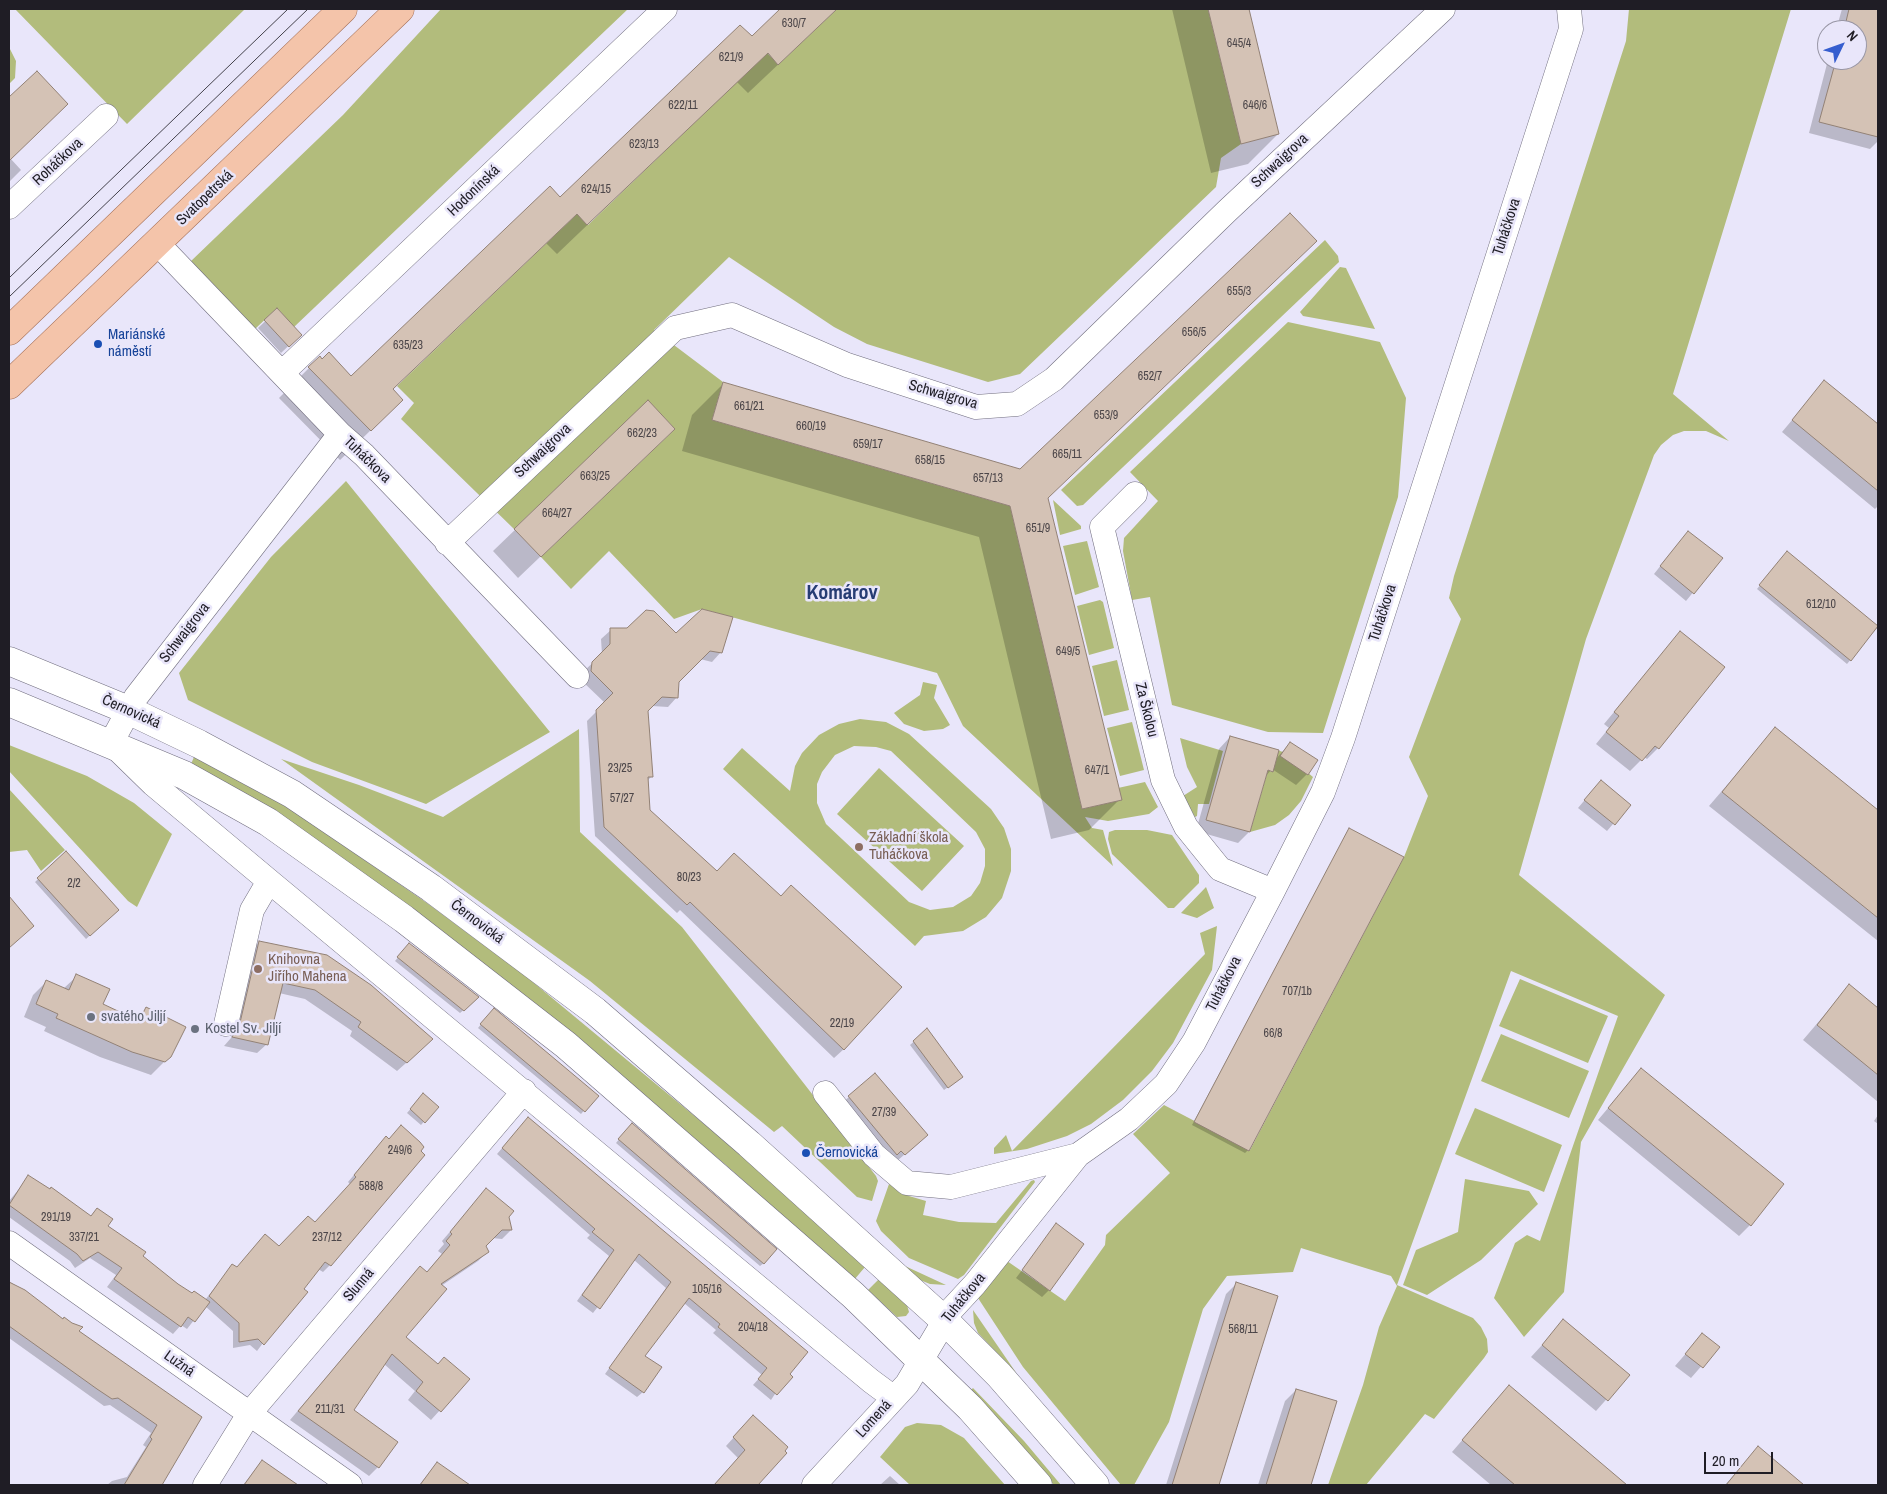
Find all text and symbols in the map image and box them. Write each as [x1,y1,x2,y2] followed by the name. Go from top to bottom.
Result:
[782,17,806,31] house number: 630/7
[1817,20,1867,70] north arrow
[1843,27,1862,45] text: N
[1227,37,1251,51] house number: 645/4
[719,51,743,65] house number: 621/9
[668,99,698,113] house number: 622/11
[1243,99,1267,113] house number: 646/6
[1248,130,1312,192] street label: Schwaigrova
[29,134,87,190] street label: Roháčkova
[629,138,659,152] house number: 623/13
[444,162,504,220] street label: Hodonínská
[173,167,237,229] street label: Svatopetrská
[581,183,611,197] house number: 624/15
[1489,196,1525,258] street label: Tuháčkova
[1227,285,1251,299] house number: 655/3
[108,326,165,361] place label: Mariánské náměstí
[1182,326,1206,340] house number: 656/5
[92,338,104,350] marker: Mariánské náměstí
[393,339,423,353] house number: 635/23
[1138,370,1162,384] house number: 652/7
[906,377,980,413] street label: Schwaigrova
[734,400,764,414] house number: 661/21
[1094,409,1118,423] house number: 653/9
[511,420,575,482] street label: Schwaigrova
[796,420,826,434] house number: 660/19
[627,427,657,441] house number: 662/23
[339,433,395,487] street label: Tuháčkova
[853,438,883,452] house number: 659/17
[1052,448,1082,462] house number: 665/11
[915,454,945,468] house number: 658/15
[580,470,610,484] house number: 663/25
[973,472,1003,486] house number: 657/13
[542,507,572,521] house number: 664/27
[1026,522,1050,536] house number: 651/9
[806,582,878,606] district label: Komárov
[1365,582,1401,644] street label: Tuháčkova
[1806,598,1836,612] house number: 612/10
[156,599,214,667] street label: Schwaigrova
[1056,645,1080,659] house number: 649/5
[1131,681,1161,739] street label: Za Školou
[99,691,163,733] street label: Černovická
[608,762,632,776] house number: 23/25
[1085,764,1109,778] house number: 647/1
[610,792,634,806] house number: 57/27
[869,829,948,864] place label: Základní škola Tuháčkova
[853,841,865,853] marker: Základní škola Tuháčkova
[677,871,701,885] house number: 80/23
[67,877,81,891] house number: 2/2
[447,896,507,948] street label: Černovická
[268,951,347,986] place label: Knihovna Jiřího Mahena
[1203,954,1245,1014] street label: Tuháčkova
[252,963,264,975] marker: Knihovna Jiřího Mahena
[1282,985,1312,999] house number: 707/1b
[101,1008,166,1026] place label: svatého Jiljí
[85,1011,97,1023] marker: svatého Jiljí
[830,1017,854,1031] house number: 22/19
[205,1020,281,1038] place label: Kostel Sv. Jiljí
[189,1023,201,1035] marker: Kostel Sv. Jiljí
[1263,1027,1283,1041] house number: 66/8
[872,1106,896,1120] house number: 27/39
[388,1144,412,1158] house number: 249/6
[816,1144,878,1162] place label: Černovická
[800,1147,812,1159] marker: Černovická
[359,1180,383,1194] house number: 588/8
[41,1211,71,1225] house number: 291/19
[69,1231,99,1245] house number: 337/21
[312,1231,342,1245] house number: 237/12
[340,1265,378,1305] street label: Slunná
[938,1269,990,1327] street label: Tuháčkova
[692,1283,722,1297] house number: 105/16
[738,1321,768,1335] house number: 204/18
[1228,1323,1258,1337] house number: 568/11
[160,1347,198,1381] street label: Lužná
[852,1396,896,1442] street label: Lomená
[315,1403,345,1417] house number: 211/31
[1707,1442,1776,1474] scale bar
[1712,1450,1739,1471] text: 20 m

